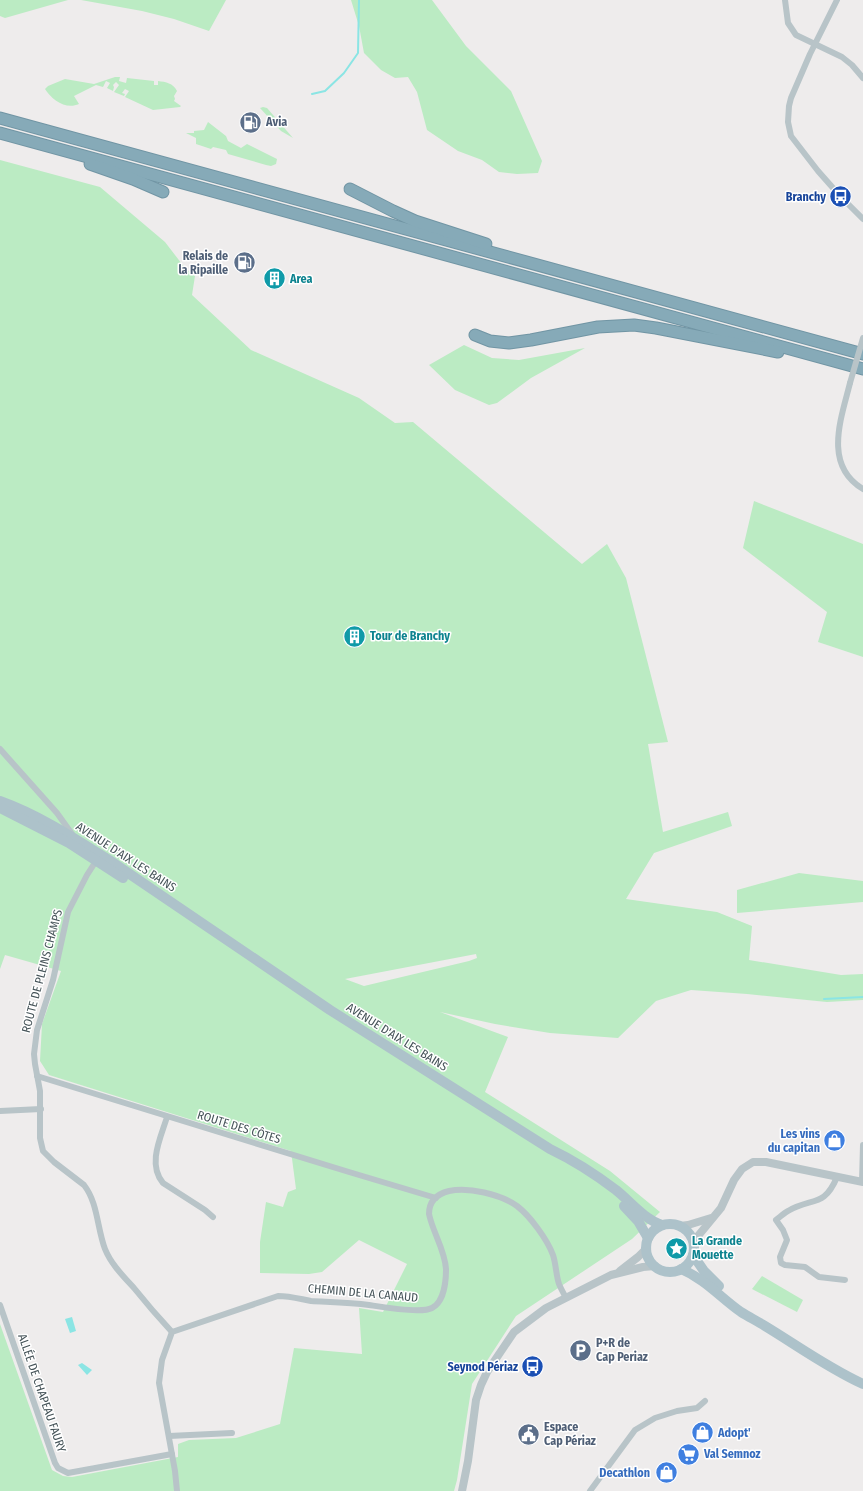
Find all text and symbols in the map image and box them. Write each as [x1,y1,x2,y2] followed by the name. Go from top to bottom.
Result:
[238,109,264,135] fuel station icon: Avia
[265,115,287,129] place label: Avia
[828,184,854,210] bus stop icon: Branchy
[786,190,826,204] place label: Branchy
[178,249,228,277] place label: Relais de la Ripaille
[231,250,257,276] fuel station icon: Relais de la Ripaille
[261,266,287,292] building icon: Area
[289,272,313,286] place label: Area
[341,623,367,649] building icon: Tour de Branchy
[370,629,450,643] place label: Tour de Branchy
[73,819,179,895] street label: AVENUE D'AIX LES BAINS
[19,908,65,1034] street label: ROUTE DE PLEINS CHAMPS
[344,1000,450,1074] street label: AVENUE D'AIX LES BAINS
[196,1107,283,1146] street label: ROUTE DES CÔTES
[768,1127,821,1155] place label: Les vins du capitan
[822,1128,848,1154] shop icon: Les vins du capitan
[692,1234,742,1262] place label: La Grande Mouette
[663,1235,689,1261] place icon: La Grande Mouette
[307,1281,419,1305] street label: CHEMIN DE LA CANAUD
[15,1332,70,1454] street label: ALLÉE DE CHAPEAU FAURY
[596,1336,648,1364] place label: P+R de Cap Periaz
[567,1337,593,1363] parking icon: P+R de Cap Periaz
[520,1354,546,1380] bus stop icon: Seynod Périaz
[448,1360,518,1374] place label: Seynod Périaz
[544,1420,596,1448] place label: Espace Cap Périaz
[689,1420,715,1446] shop icon: Adopt'
[515,1421,541,1447] public building icon: Espace Cap Périaz
[717,1426,751,1440] place label: Adopt'
[675,1441,701,1467] supermarket icon: Val Semnoz
[703,1447,761,1461] place label: Val Semnoz
[653,1460,679,1486] shop icon: Decathlon
[599,1466,650,1480] place label: Decathlon

